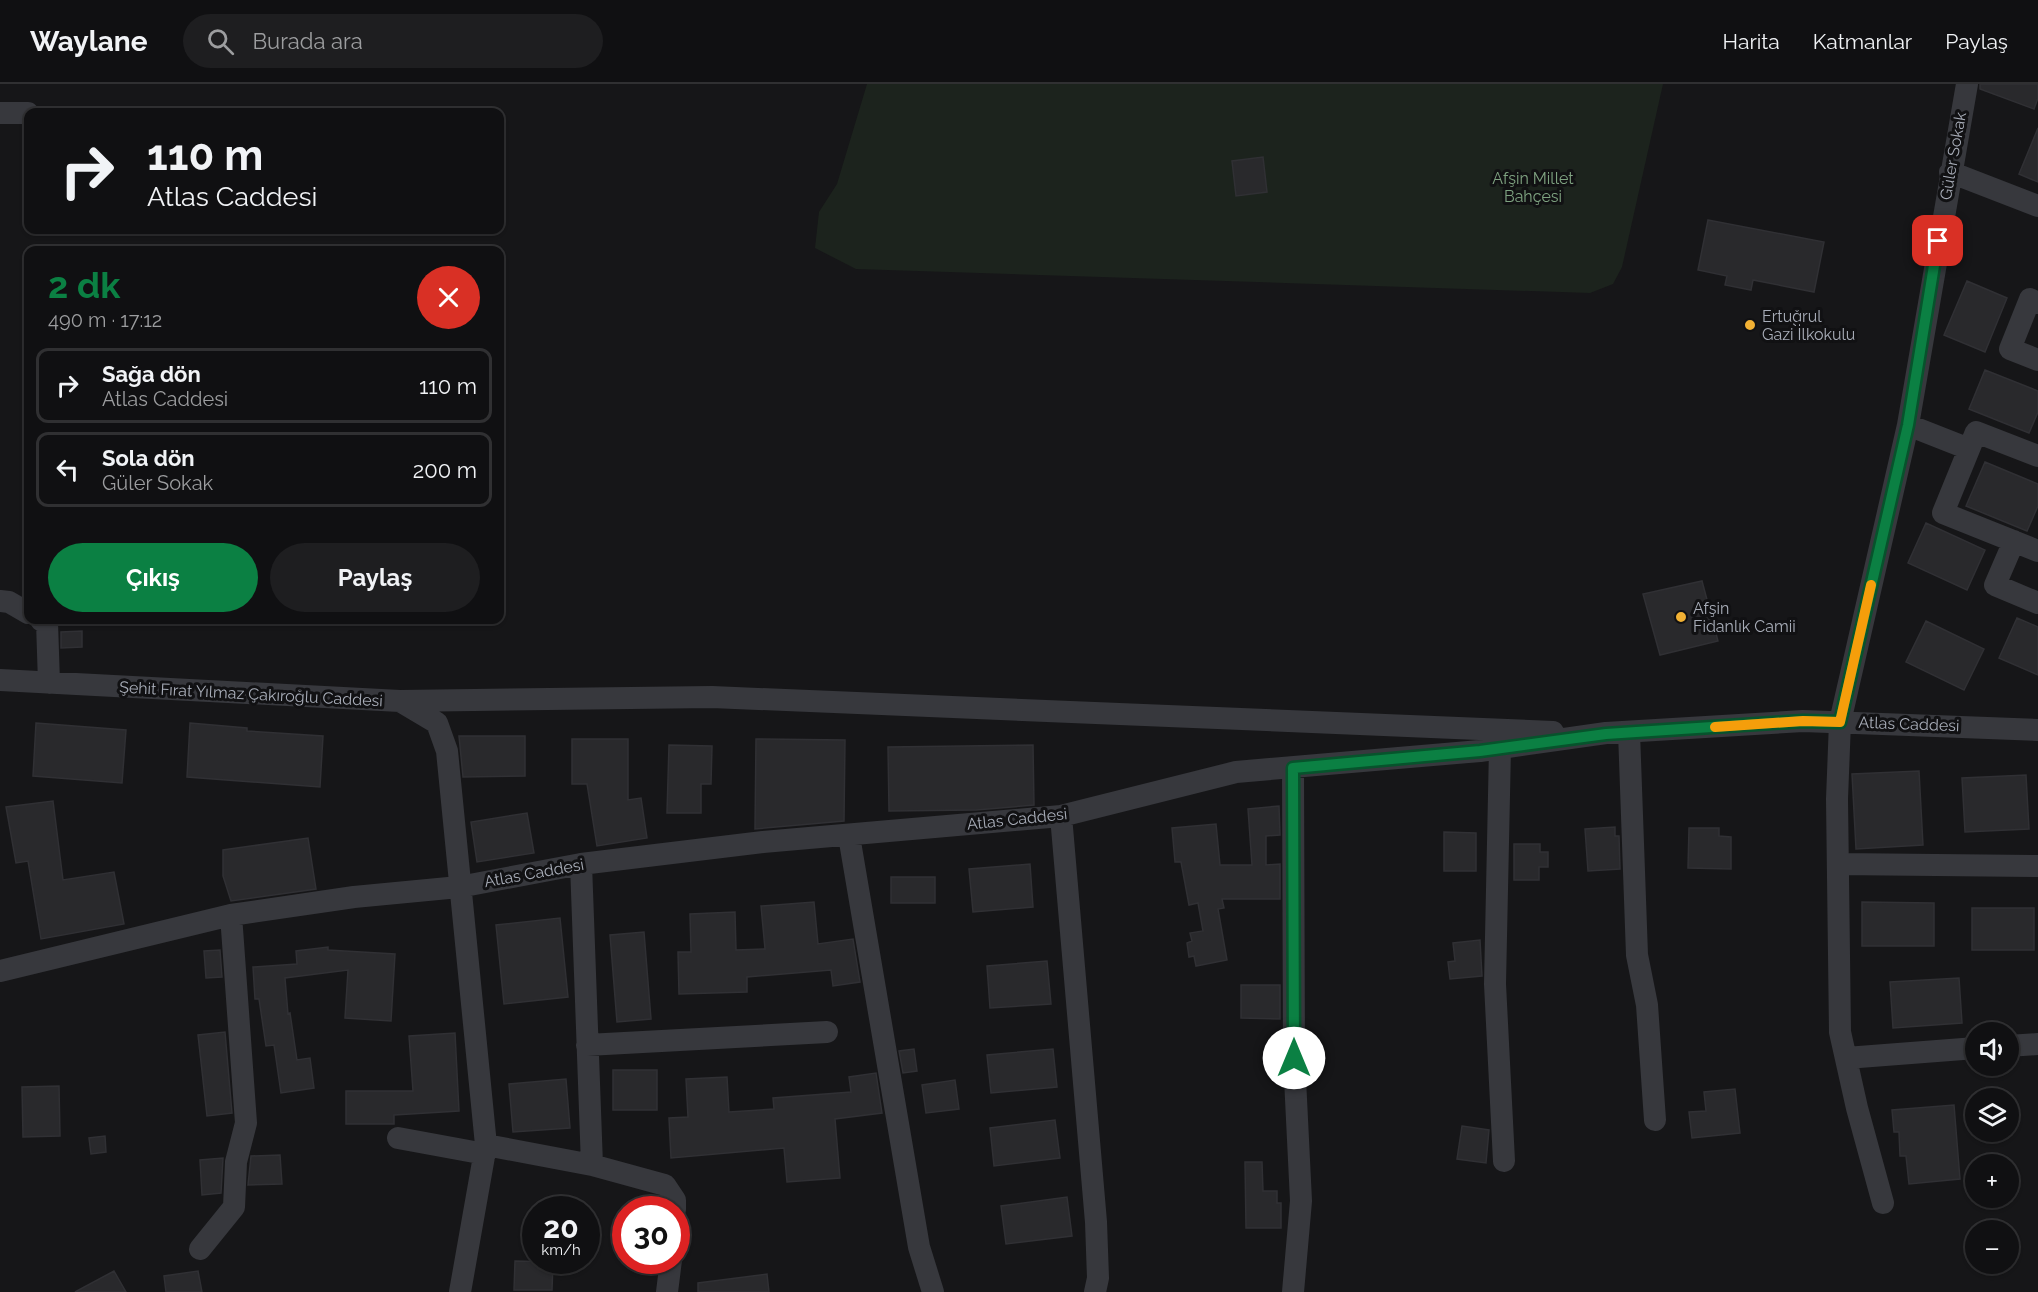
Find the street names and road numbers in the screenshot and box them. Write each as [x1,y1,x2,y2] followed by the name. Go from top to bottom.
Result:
[1936,110,1970,201] street label: Güler Sokak
[119,678,383,710] street label: Şehit Fırat Yılmaz Çakıroğlu Caddesi
[1858,713,1960,735] street label: Atlas Caddesi
[966,804,1068,834] street label: Atlas Caddesi
[483,855,585,891] street label: Atlas Caddesi

